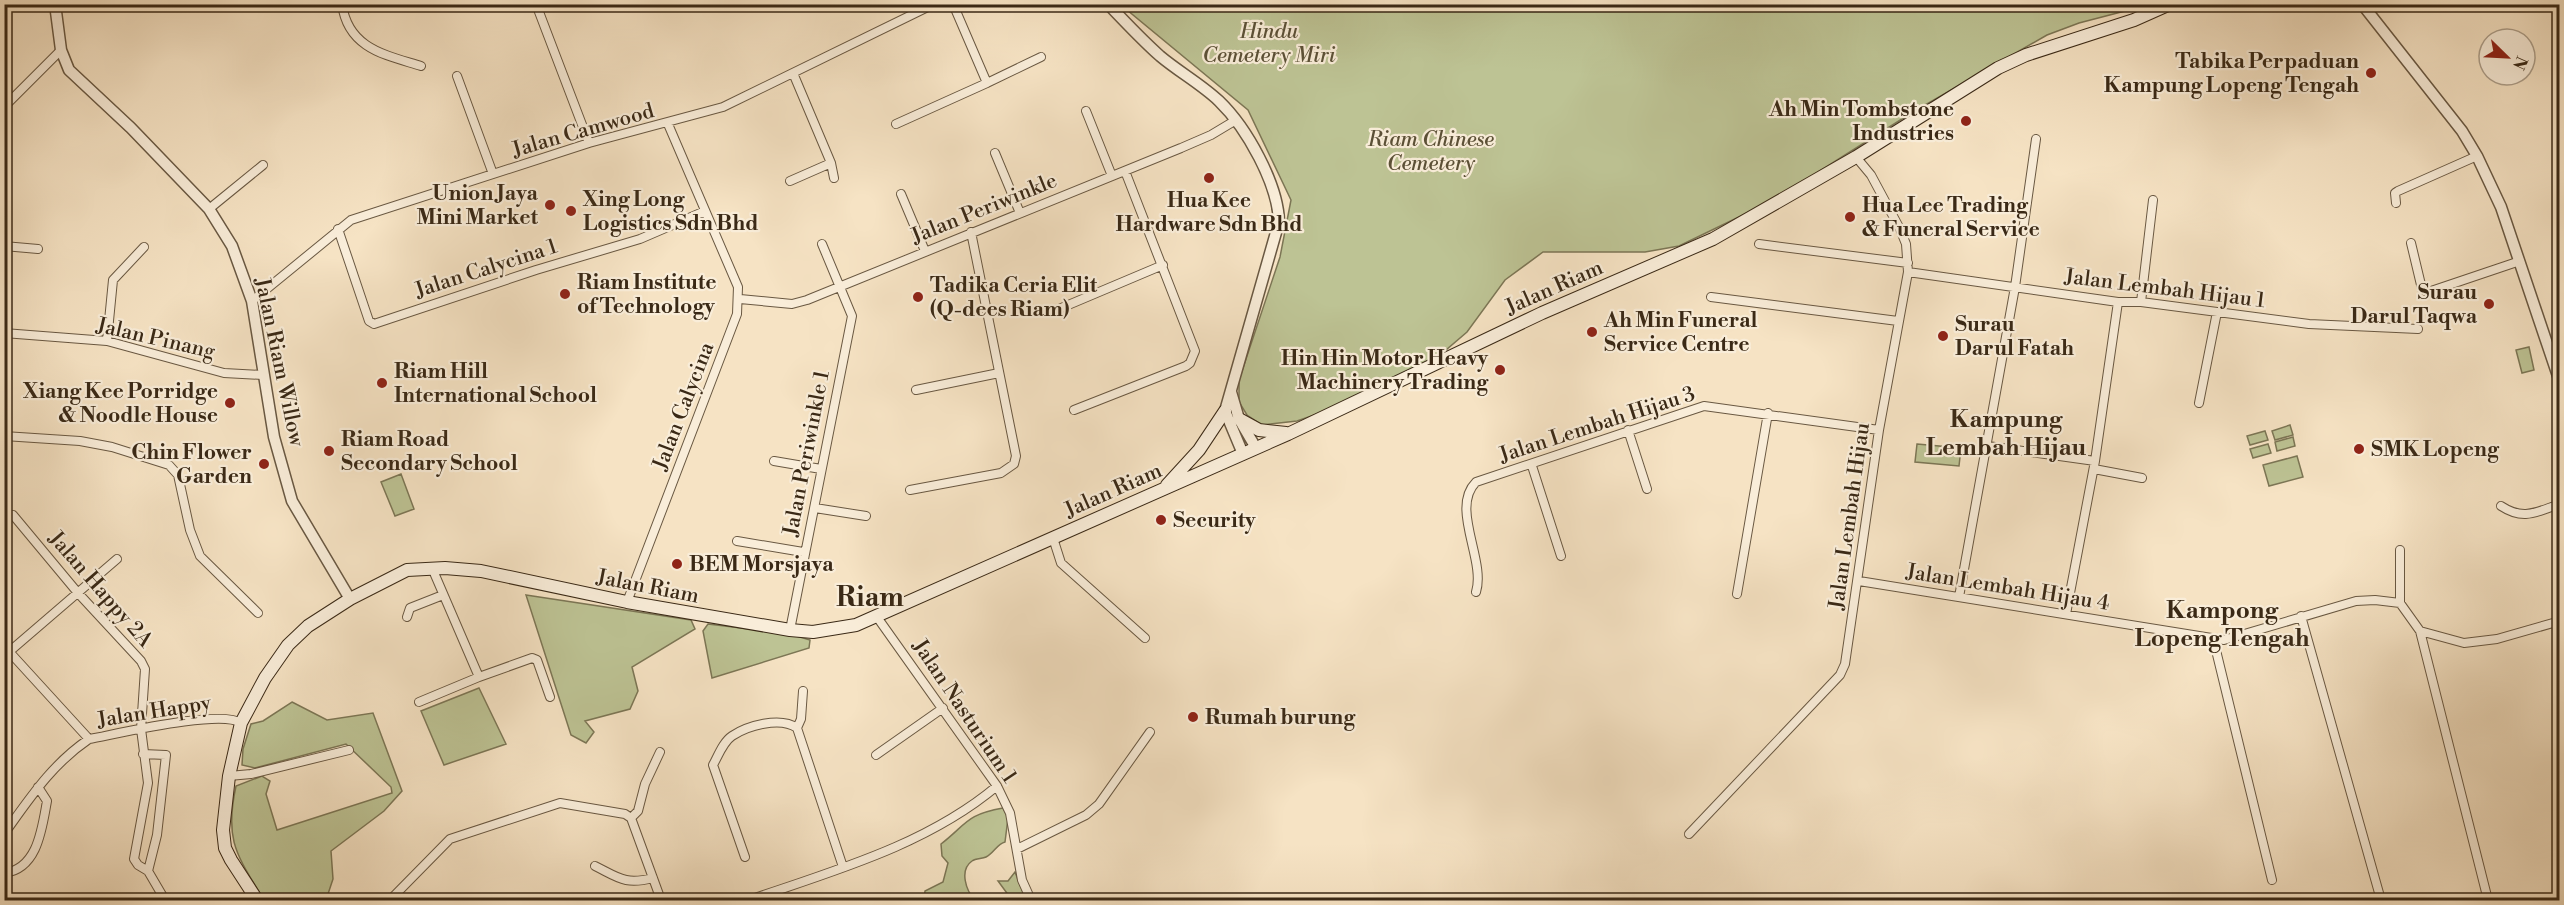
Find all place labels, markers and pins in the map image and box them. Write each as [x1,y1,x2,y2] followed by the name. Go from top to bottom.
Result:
[2104,49,2359,99] place label: Tabika Perpaduan Kampung Lopeng Tengah
[2364,66,2378,80] marker: Tabika Perpaduan Kampung Lopeng Tengah
[1768,97,1954,147] place label: Ah Min Tombstone Industries
[1959,114,1973,128] marker: Ah Min Tombstone Industries
[1202,171,1216,185] marker: Hua Kee Hardware Sdn Bhd
[416,181,539,231] place label: Union Jaya Mini Market
[582,187,758,237] place label: Xing Long Logistics Sdn Bhd
[1115,188,1303,238] place label: Hua Kee Hardware Sdn Bhd
[1862,193,2040,243] place label: Hua Lee Trading & Funeral Service
[543,198,557,212] marker: Union Jaya Mini Market
[564,204,578,218] marker: Xing Long Logistics Sdn Bhd
[1843,210,1857,224] marker: Hua Lee Trading & Funeral Service
[577,270,716,320] place label: Riam Institute of Technology
[930,273,1098,323] place label: Tadika Ceria Elit (Q-dees Riam)
[2351,280,2478,330] place label: Surau Darul Taqwa
[558,287,572,301] marker: Riam Institute of Technology
[911,290,925,304] marker: Tadika Ceria Elit (Q-dees Riam)
[2482,297,2496,311] marker: Surau Darul Taqwa
[1603,308,1758,358] place label: Ah Min Funeral Service Centre
[1955,312,2074,362] place label: Surau Darul Fatah
[1585,325,1599,339] marker: Ah Min Funeral Service Centre
[1936,329,1950,343] marker: Surau Darul Fatah
[1281,346,1489,396] place label: Hin Hin Motor Heavy Machinery Trading
[394,359,597,409] place label: Riam Hill International School
[1493,363,1507,377] marker: Hin Hin Motor Heavy Machinery Trading
[375,376,389,390] marker: Riam Hill International School
[22,379,218,429] place label: Xiang Kee Porridge & Noodle House
[223,396,237,410] marker: Xiang Kee Porridge & Noodle House
[341,427,518,477] place label: Riam Road Secondary School
[2371,437,2500,463] place label: SMK Lopeng
[131,440,252,490] place label: Chin Flower Garden
[2352,442,2366,456] marker: SMK Lopeng
[322,444,336,458] marker: Riam Road Secondary School
[257,457,271,471] marker: Chin Flower Garden
[1173,508,1256,534] place label: Security
[1154,513,1168,527] marker: Security
[689,552,834,578] place label: BEM Morsjaya
[670,557,684,571] marker: BEM Morsjaya
[1205,705,1356,731] place label: Rumah burung
[1186,710,1200,724] marker: Rumah burung

